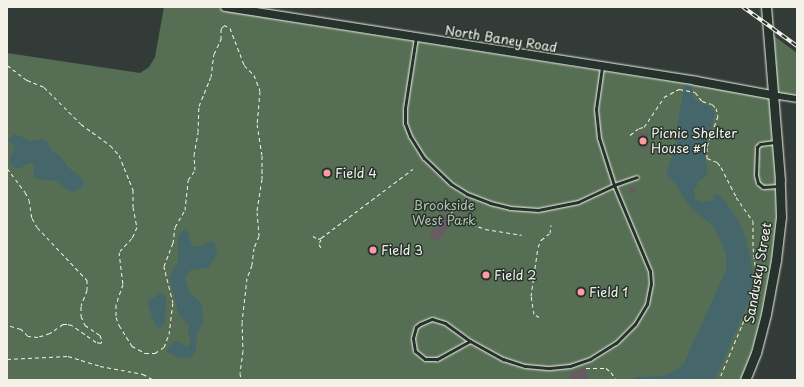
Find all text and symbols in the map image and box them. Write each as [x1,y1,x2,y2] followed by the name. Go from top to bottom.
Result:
[443,22,559,56] street label: North Baney Road
[651,126,737,157] place label: Picnic Shelter House #1
[638,136,648,146] marker: Picnic Shelter House #1
[335,165,377,181] place label: Field 4
[322,168,332,178] marker: Field 4
[412,198,476,229] park label: Brookside West Park
[741,221,775,325] street label: Sandusky Street
[381,242,423,258] place label: Field 3
[368,245,378,255] marker: Field 3
[494,267,536,283] place label: Field 2
[481,270,491,280] marker: Field 2
[589,284,628,300] place label: Field 1
[576,287,586,297] marker: Field 1

